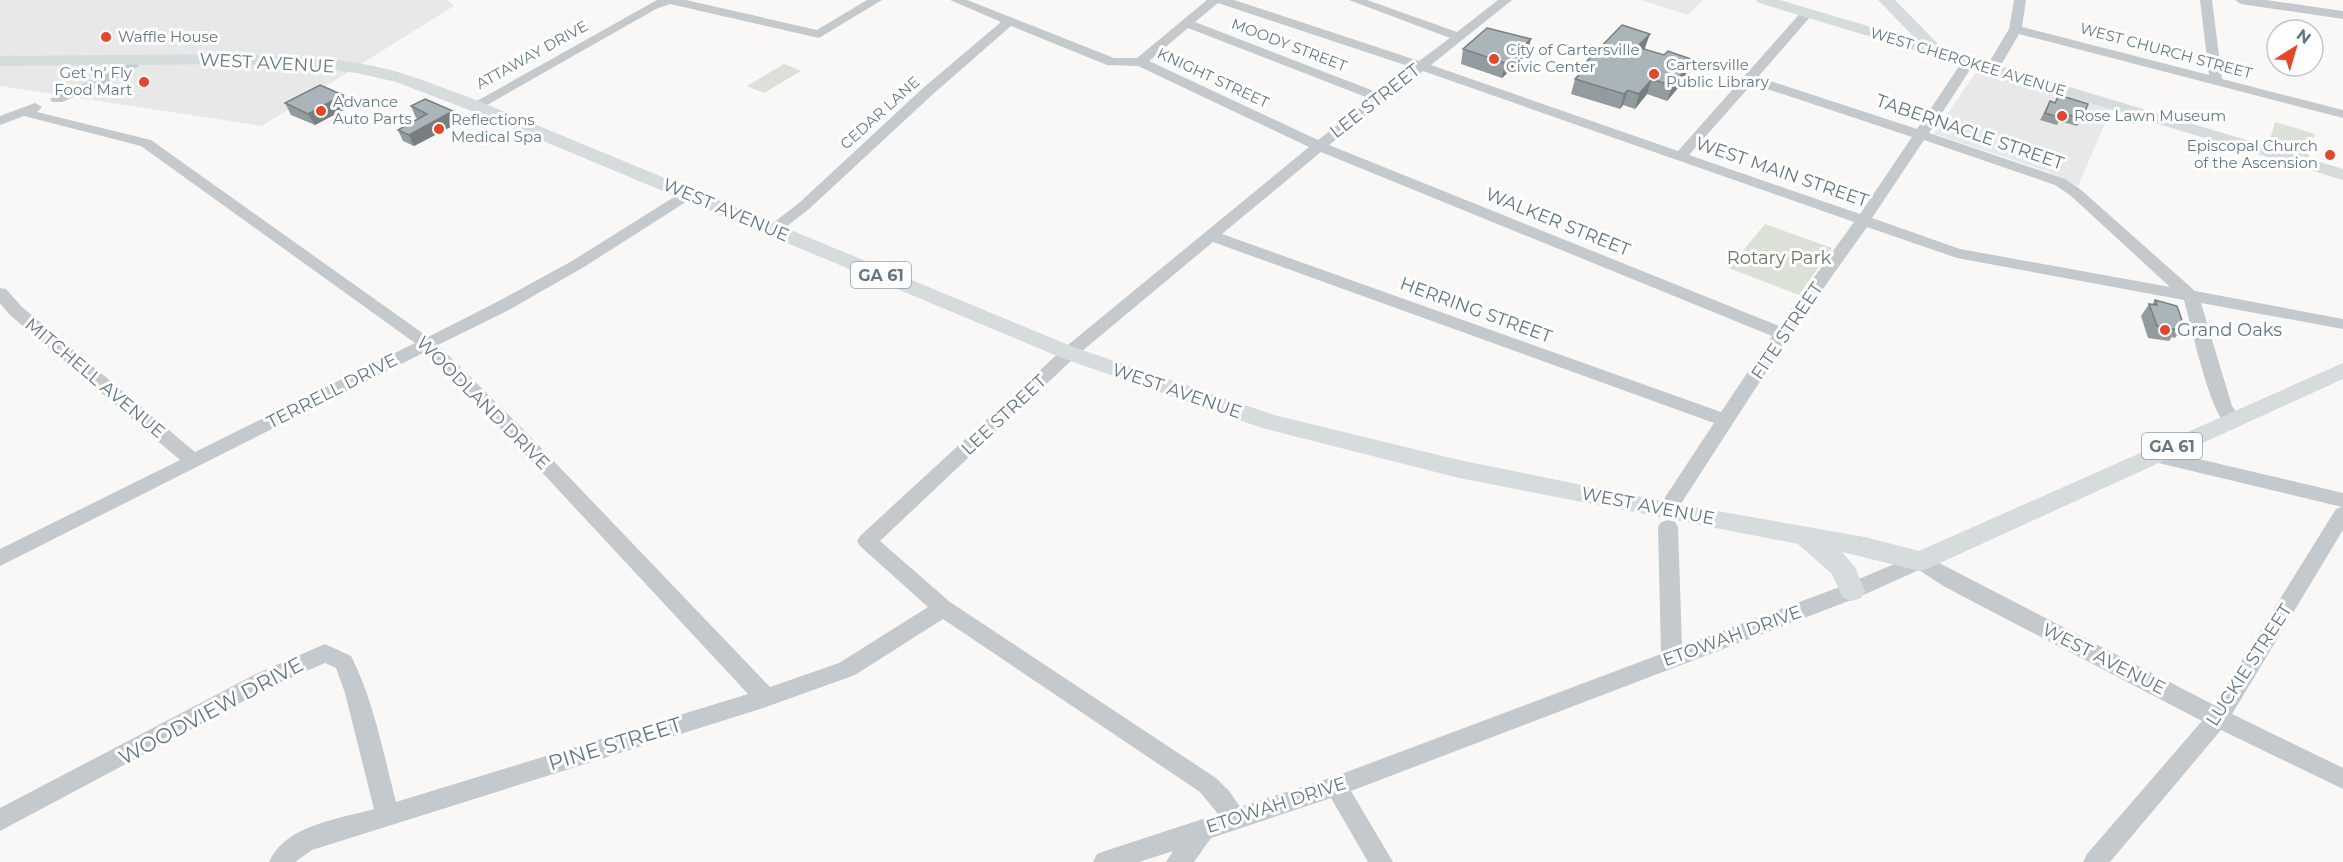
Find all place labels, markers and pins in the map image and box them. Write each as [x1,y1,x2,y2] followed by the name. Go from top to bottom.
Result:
[118,27,218,46] place label: Waffle House
[99,30,113,44] marker: Waffle House
[1506,40,1640,76] place label: City of Cartersville Civic Center
[1487,52,1501,66] marker: City of Cartersville Civic Center
[1666,55,1770,91] place label: Cartersville Public Library
[54,63,133,99] place label: Get 'n' Fly Food Mart
[1647,67,1661,81] marker: Cartersville Public Library
[137,75,151,89] marker: Get 'n' Fly Food Mart
[333,92,412,128] place label: Advance Auto Parts
[314,104,328,118] marker: Advance Auto Parts
[2074,106,2226,125] place label: Rose Lawn Museum
[2055,109,2069,123] marker: Rose Lawn Museum
[451,110,542,146] place label: Reflections Medical Spa
[432,122,446,136] marker: Reflections Medical Spa
[2187,136,2318,172] place label: Episcopal Church of the Ascension
[2323,148,2337,162] marker: Episcopal Church of the Ascension
[2177,319,2282,341] place label: Grand Oaks
[2158,323,2172,337] marker: Grand Oaks

